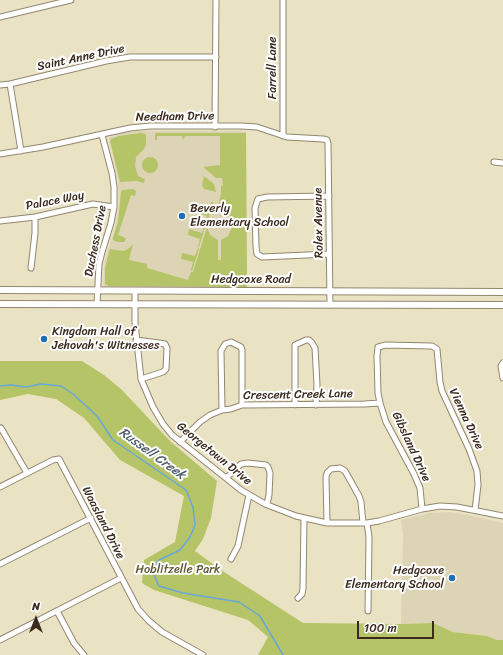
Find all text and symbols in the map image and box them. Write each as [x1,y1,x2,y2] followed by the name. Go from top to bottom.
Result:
[266,37,280,99] street label: Farrell Lane
[36,42,126,74] street label: Saint Anne Drive
[135,109,215,125] street label: Needham Drive
[25,188,85,214] street label: Palace Way
[311,188,327,258] street label: Rolex Avenue
[190,202,289,230] place label: Beverly Elementary School
[82,204,110,278] street label: Duchess Drive
[177,211,187,221] marker: Beverly Elementary School
[211,273,291,287] street label: Hedgcoxe Road
[52,325,159,353] place label: Kingdom Hall of Jehovah's Witnesses
[39,334,49,344] marker: Kingdom Hall of Jehovah's Witnesses
[446,386,486,452] street label: Vienna Drive
[243,387,353,403] street label: Crescent Creek Lane
[389,410,433,484] street label: Gibsland Drive
[174,419,254,489] street label: Georgetown Drive
[116,425,188,483] water label: Russell Creek
[79,484,127,562] street label: Waasland Drive
[136,563,220,577] park label: Hoblitzelle Park
[345,564,444,592] place label: Hedgcoxe Elementary School
[447,573,457,583] marker: Hedgcoxe Elementary School
[32,597,40,616] text: N
[16,599,56,639] north arrow
[359,613,436,639] scale bar
[364,617,397,639] text: 100 m

